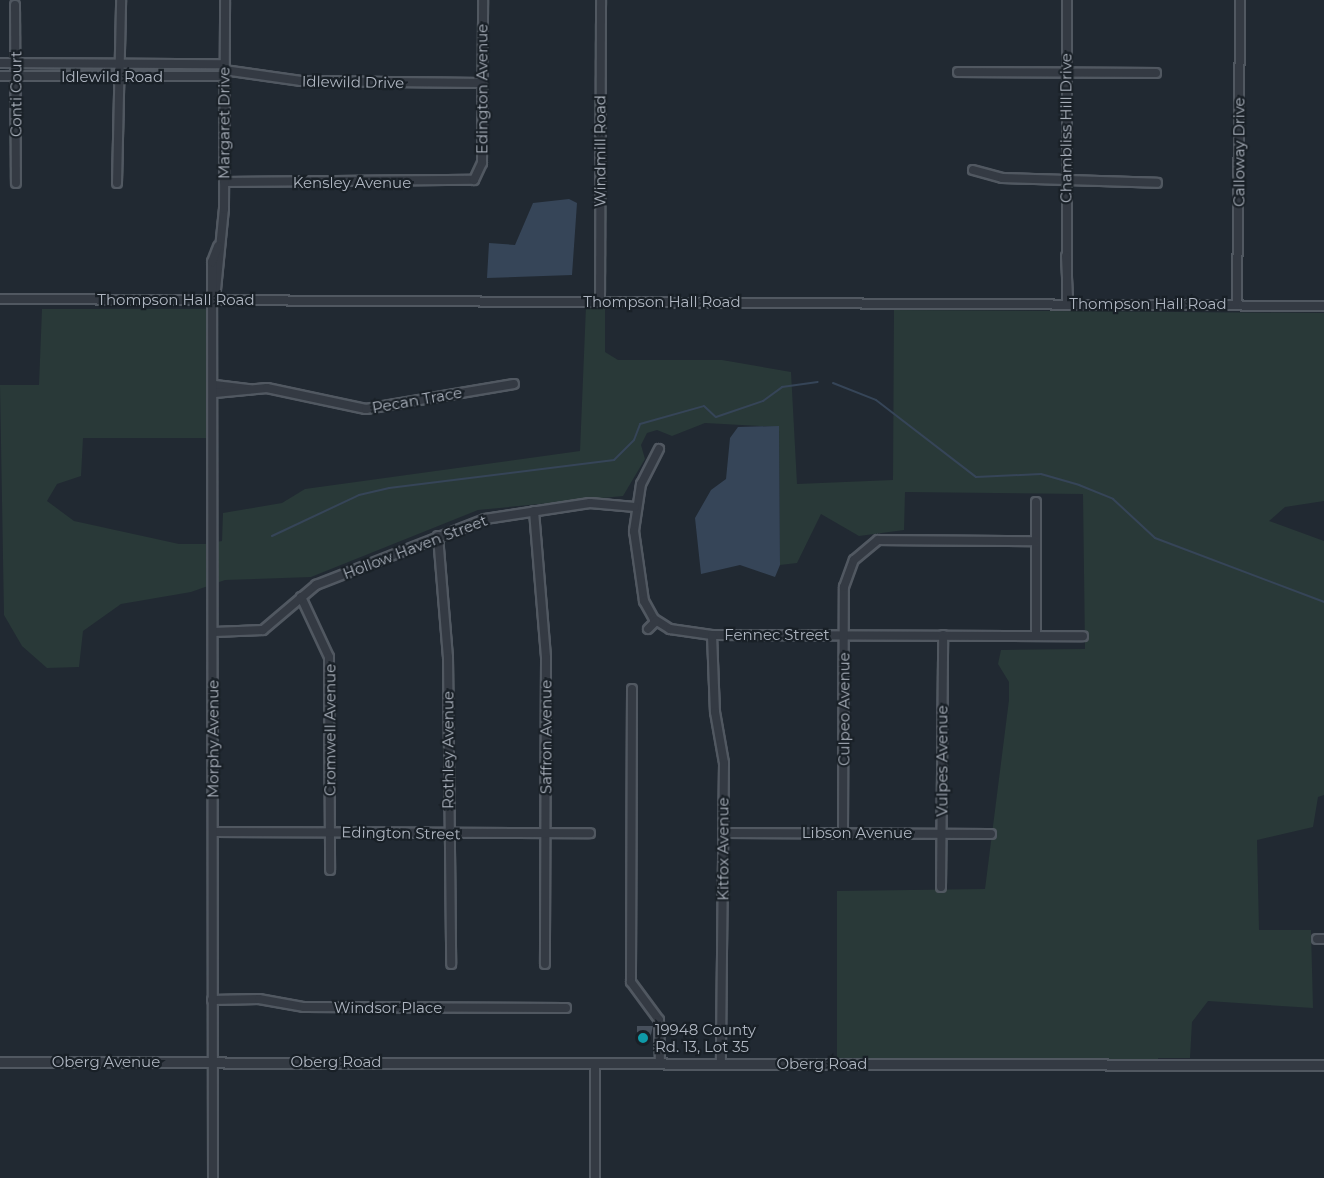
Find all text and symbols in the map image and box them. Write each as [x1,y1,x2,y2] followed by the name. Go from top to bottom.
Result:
[473,24,491,154] street label: Edington Avenue
[7,51,25,137] street label: Conti Court
[1057,53,1075,203] street label: Chambliss Hill Drive
[215,67,233,179] street label: Margaret Drive
[61,68,163,86] street label: Idlewild Road
[302,72,404,92] street label: Idlewild Drive
[591,95,609,207] street label: Windmill Road
[1230,97,1248,207] street label: Calloway Drive
[293,174,411,192] street label: Kensley Avenue
[97,291,255,309] street label: Thompson Hall Road
[583,293,741,311] street label: Thompson Hall Road
[1069,295,1227,313] street label: Thompson Hall Road
[371,383,463,417] street label: Pecan Trace
[340,511,490,583] street label: Hollow Haven Street
[724,626,830,644] street label: Fennec Street
[835,652,853,766] street label: Culpeo Avenue
[321,664,339,796] street label: Cromwell Avenue
[204,680,222,798] street label: Morphy Avenue
[537,680,555,794] street label: Saffron Avenue
[439,691,457,809] street label: Rothley Avenue
[933,705,951,817] street label: Vulpes Avenue
[714,797,732,901] street label: Kitfox Avenue
[341,823,461,843] street label: Edington Street
[802,824,912,842] street label: Libson Avenue
[334,999,442,1017] street label: Windsor Place
[655,1020,756,1055] place label: 19948 County Rd. 13, Lot 35
[636,1031,650,1045] marker: 19948 County Rd. 13, Lot 35
[52,1053,160,1071] street label: Oberg Avenue
[290,1053,382,1071] street label: Oberg Road
[776,1055,868,1073] street label: Oberg Road

